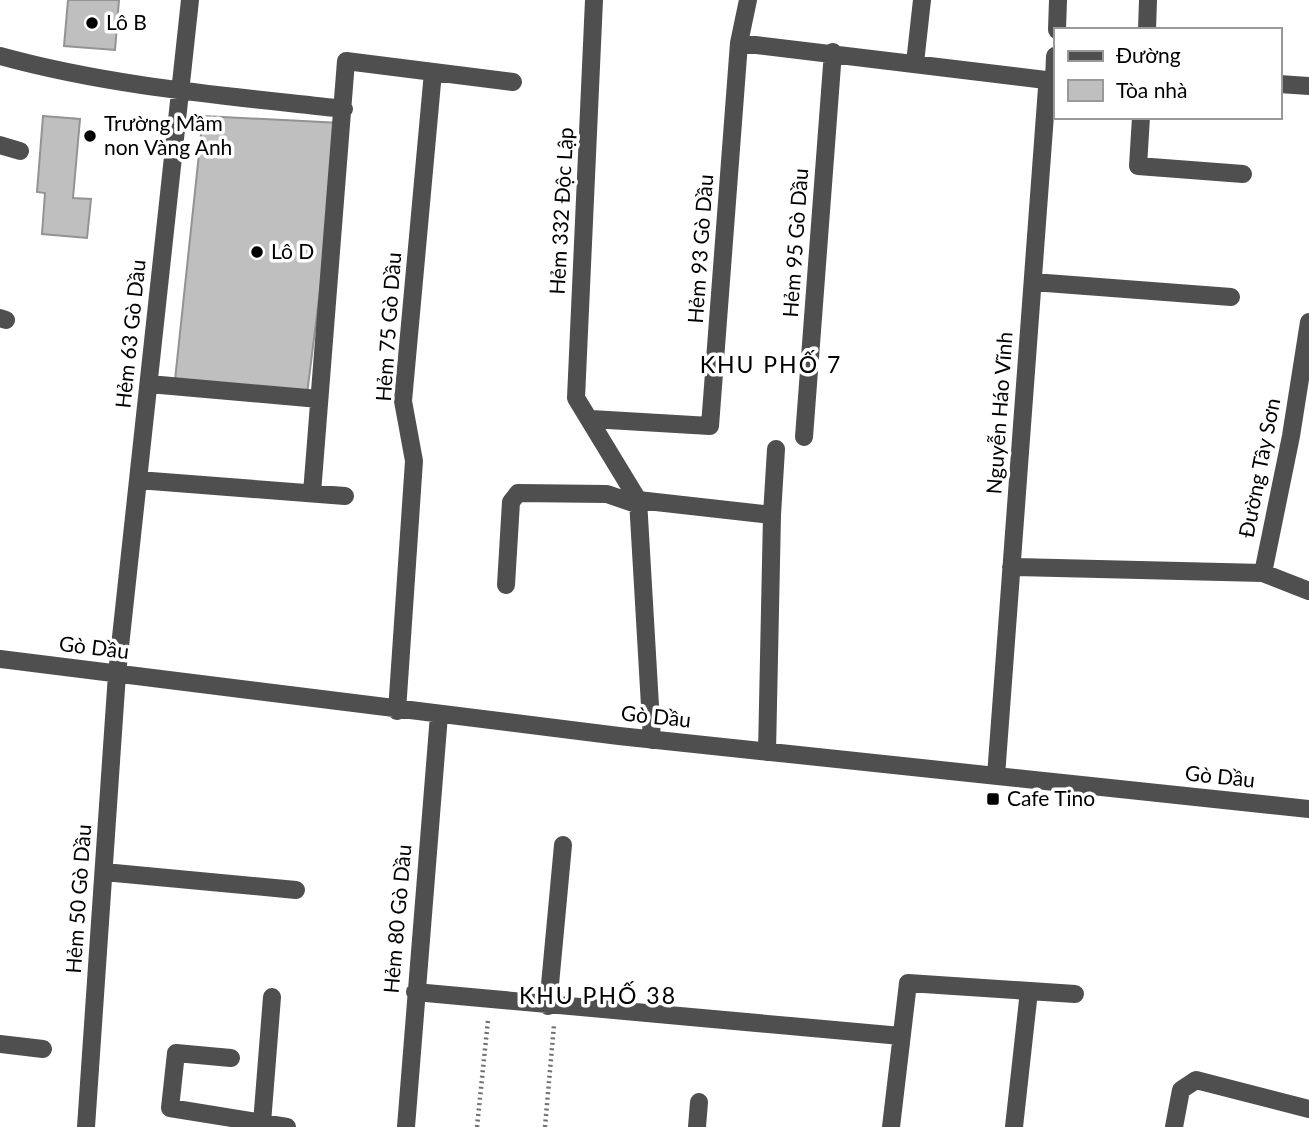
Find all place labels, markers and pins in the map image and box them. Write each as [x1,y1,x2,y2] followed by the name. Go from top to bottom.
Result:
[106,9,147,34] place label: Lô B
[84,15,100,31] marker: Lô B
[104,110,232,159] place label: Trường Mầm non Vàng Anh
[82,128,98,144] marker: Trường Mầm non Vàng Anh
[271,238,314,263] place label: Lô D
[249,244,265,260] marker: Lô D
[1007,785,1095,810] place label: Cafe Tino
[985,791,1001,807] marker: Cafe Tino

